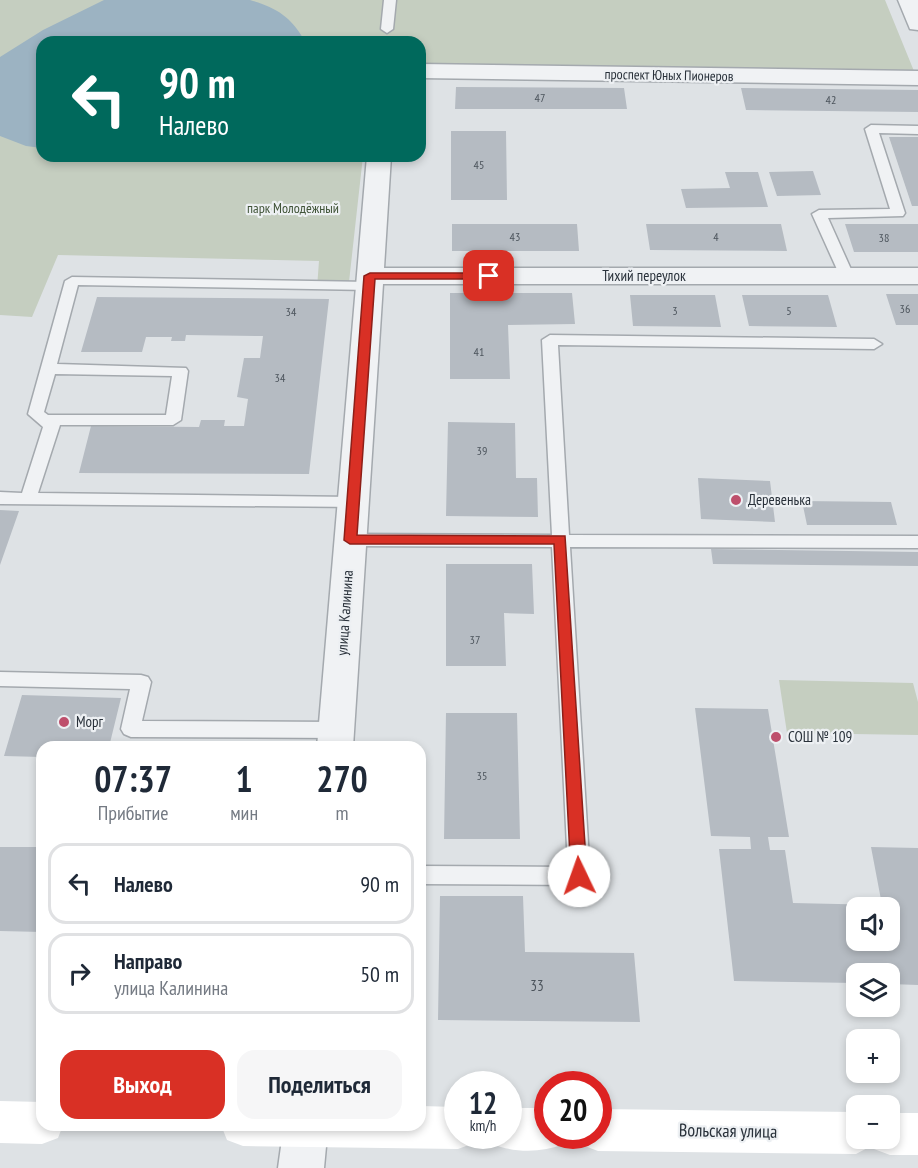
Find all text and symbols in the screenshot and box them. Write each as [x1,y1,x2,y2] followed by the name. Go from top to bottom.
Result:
[159,55,236,110] text: 90 m
[60,60,138,138] icon: left
[604,65,734,85] street label: проспект Юных Пионеров
[535,90,545,105] house number: 47
[826,92,836,107] house number: 42
[159,108,229,142] text: Налево
[474,157,484,172] house number: 45
[247,199,339,217] park label: парк Молодёжный
[510,229,520,244] house number: 43
[713,229,719,244] house number: 4
[879,230,889,245] house number: 38
[463,250,514,301] pin
[472,259,505,292] icon: arrive
[602,266,686,285] street label: Тихий переулок
[900,301,910,316] house number: 36
[672,303,678,318] house number: 3
[786,303,792,318] house number: 5
[286,304,297,319] house number: 34
[474,344,484,359] house number: 41
[275,370,286,385] house number: 34
[477,443,487,458] house number: 39
[748,490,811,509] place label: Деревенька
[729,493,743,507] marker: Деревенька
[332,570,357,656] street label: улица Калинина
[470,632,480,647] house number: 37
[76,712,104,731] place label: Морг
[57,715,71,729] marker: Морг
[788,727,852,746] place label: СОШ № 109
[769,730,783,744] marker: СОШ № 109
[94,755,172,802] text: 07:37
[236,755,253,802] text: 1
[316,755,368,802] text: 270
[477,768,487,783] house number: 35
[98,800,169,826] text: Прибытие
[230,800,258,826] text: мин
[336,800,349,826] text: m
[547,844,611,908] position arrow
[63,867,96,900] icon: left
[114,870,173,898] text: Налево
[360,870,399,898] text: 90 m
[846,897,900,1149] map controls
[846,897,900,951] button: sound
[114,947,182,975] text: Направо
[63,957,96,990] icon: right
[360,960,399,988] text: 50 m
[846,963,900,1017] button: layers
[114,975,228,1001] text: улица Калинина
[530,976,544,995] house number: 33
[846,1029,900,1083] button: +
[60,1050,225,1119] button: Выход
[237,1050,402,1119] button: Поделиться
[534,1071,612,1149] speed limit sign: 20
[469,1083,497,1122] text: 12
[846,1095,900,1149] button: −
[470,1116,496,1135] text: km/h
[679,1118,777,1143] street label: Вольская улица

